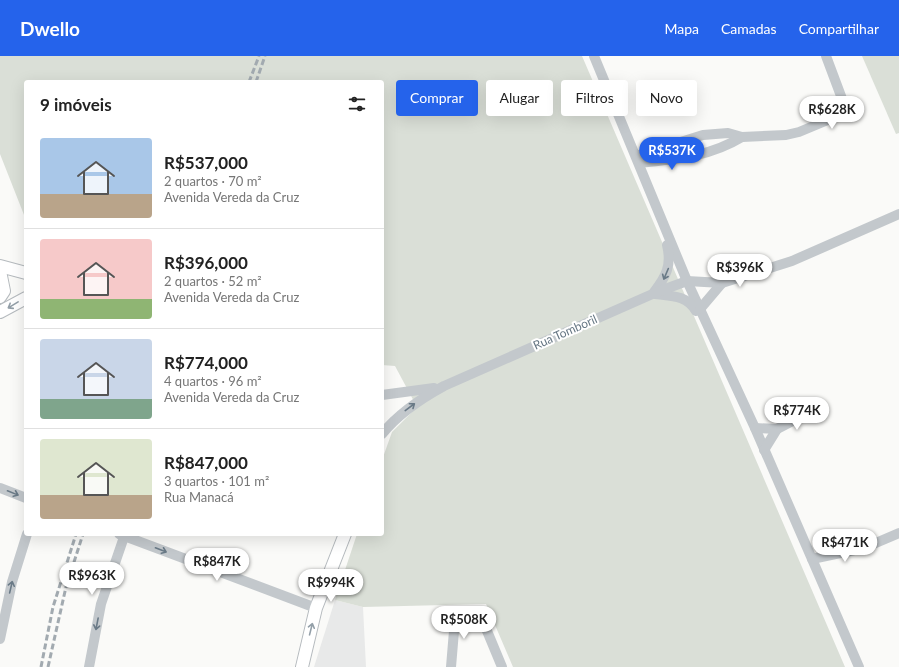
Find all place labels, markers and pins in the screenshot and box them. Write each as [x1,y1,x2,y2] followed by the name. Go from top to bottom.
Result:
[799,96,865,130] pin: R$628K
[639,137,705,171] pin: R$537K
[707,254,773,288] pin: R$396K
[764,397,830,431] pin: R$774K
[812,529,878,563] pin: R$471K
[184,548,250,582] pin: R$847K
[59,562,125,596] pin: R$963K
[298,569,364,603] pin: R$994K
[431,606,497,640] pin: R$508K

